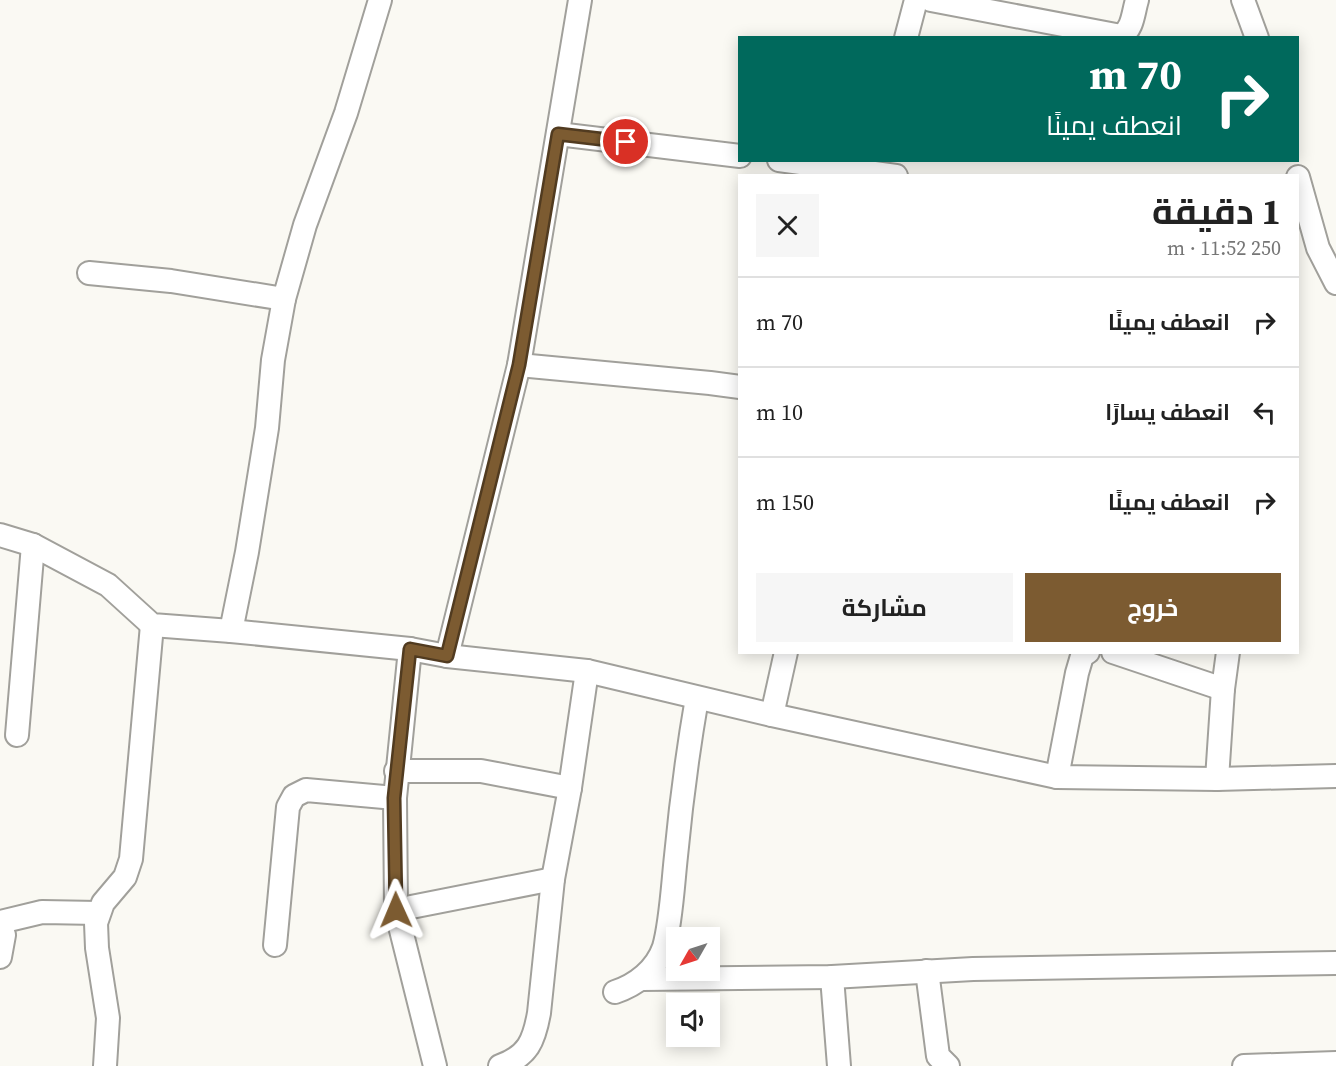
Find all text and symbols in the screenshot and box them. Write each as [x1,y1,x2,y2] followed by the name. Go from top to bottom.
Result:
[1089,45,1182,103] text: 70 m
[1203,60,1281,138] icon: right
[1046,107,1182,144] text: انعطف يمينًا
[600,116,651,167] pin
[609,125,642,158] icon: arrive
[1152,187,1281,236] text: 1 دقيقة
[756,194,819,257] button: close
[1167,234,1281,262] text: 250 m · 11:52
[1248,306,1281,339] icon: right
[756,307,803,337] text: 70 m
[1108,307,1230,337] text: انعطف يمينًا
[1248,396,1281,429] icon: left
[756,397,803,427] text: 10 m
[1105,397,1230,427] text: انعطف يسارًا
[1248,486,1281,519] icon: right
[756,487,814,517] text: 150 m
[1108,487,1230,517] text: انعطف يمينًا
[756,573,1013,642] button: مشاركة
[1025,573,1281,642] button: خروج
[364,878,428,942] position arrow
[666,927,720,981] north arrow
[666,927,720,1047] map controls
[666,993,720,1047] button: sound

